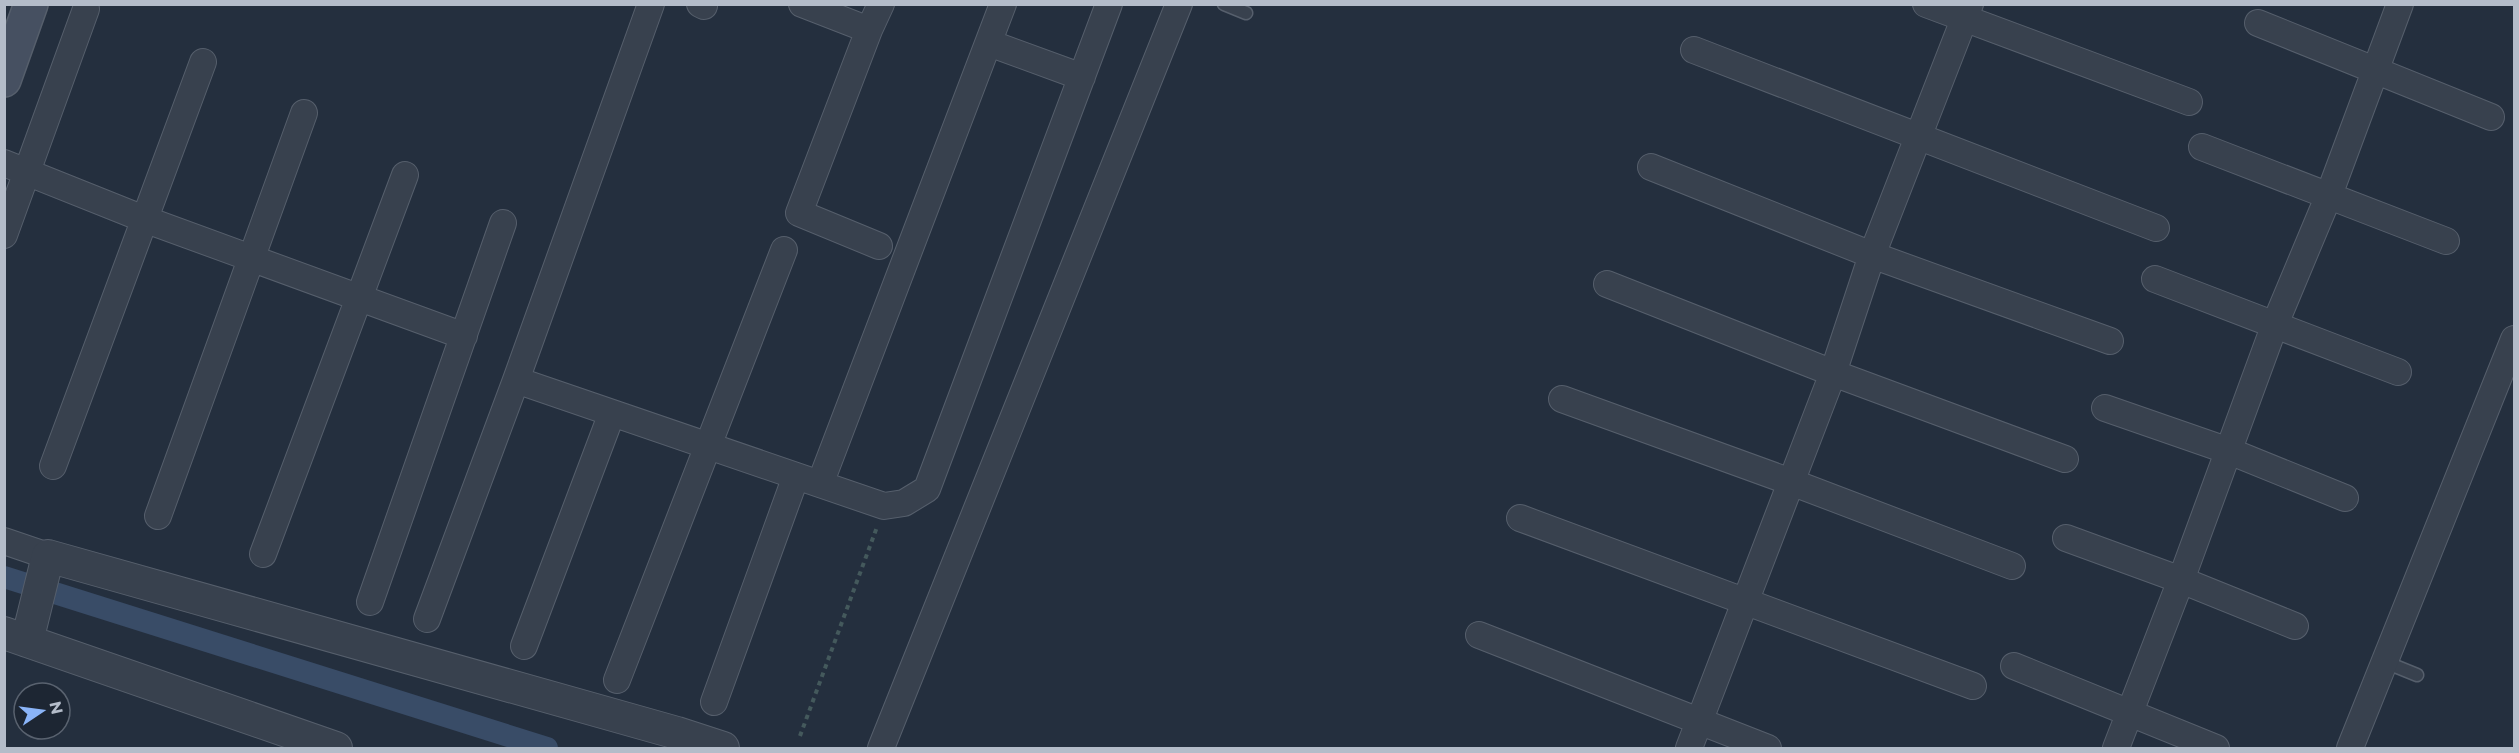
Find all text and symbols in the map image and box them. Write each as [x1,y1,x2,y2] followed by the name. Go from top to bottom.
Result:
[12,681,72,741] north arrow
[45,699,67,716] text: N

